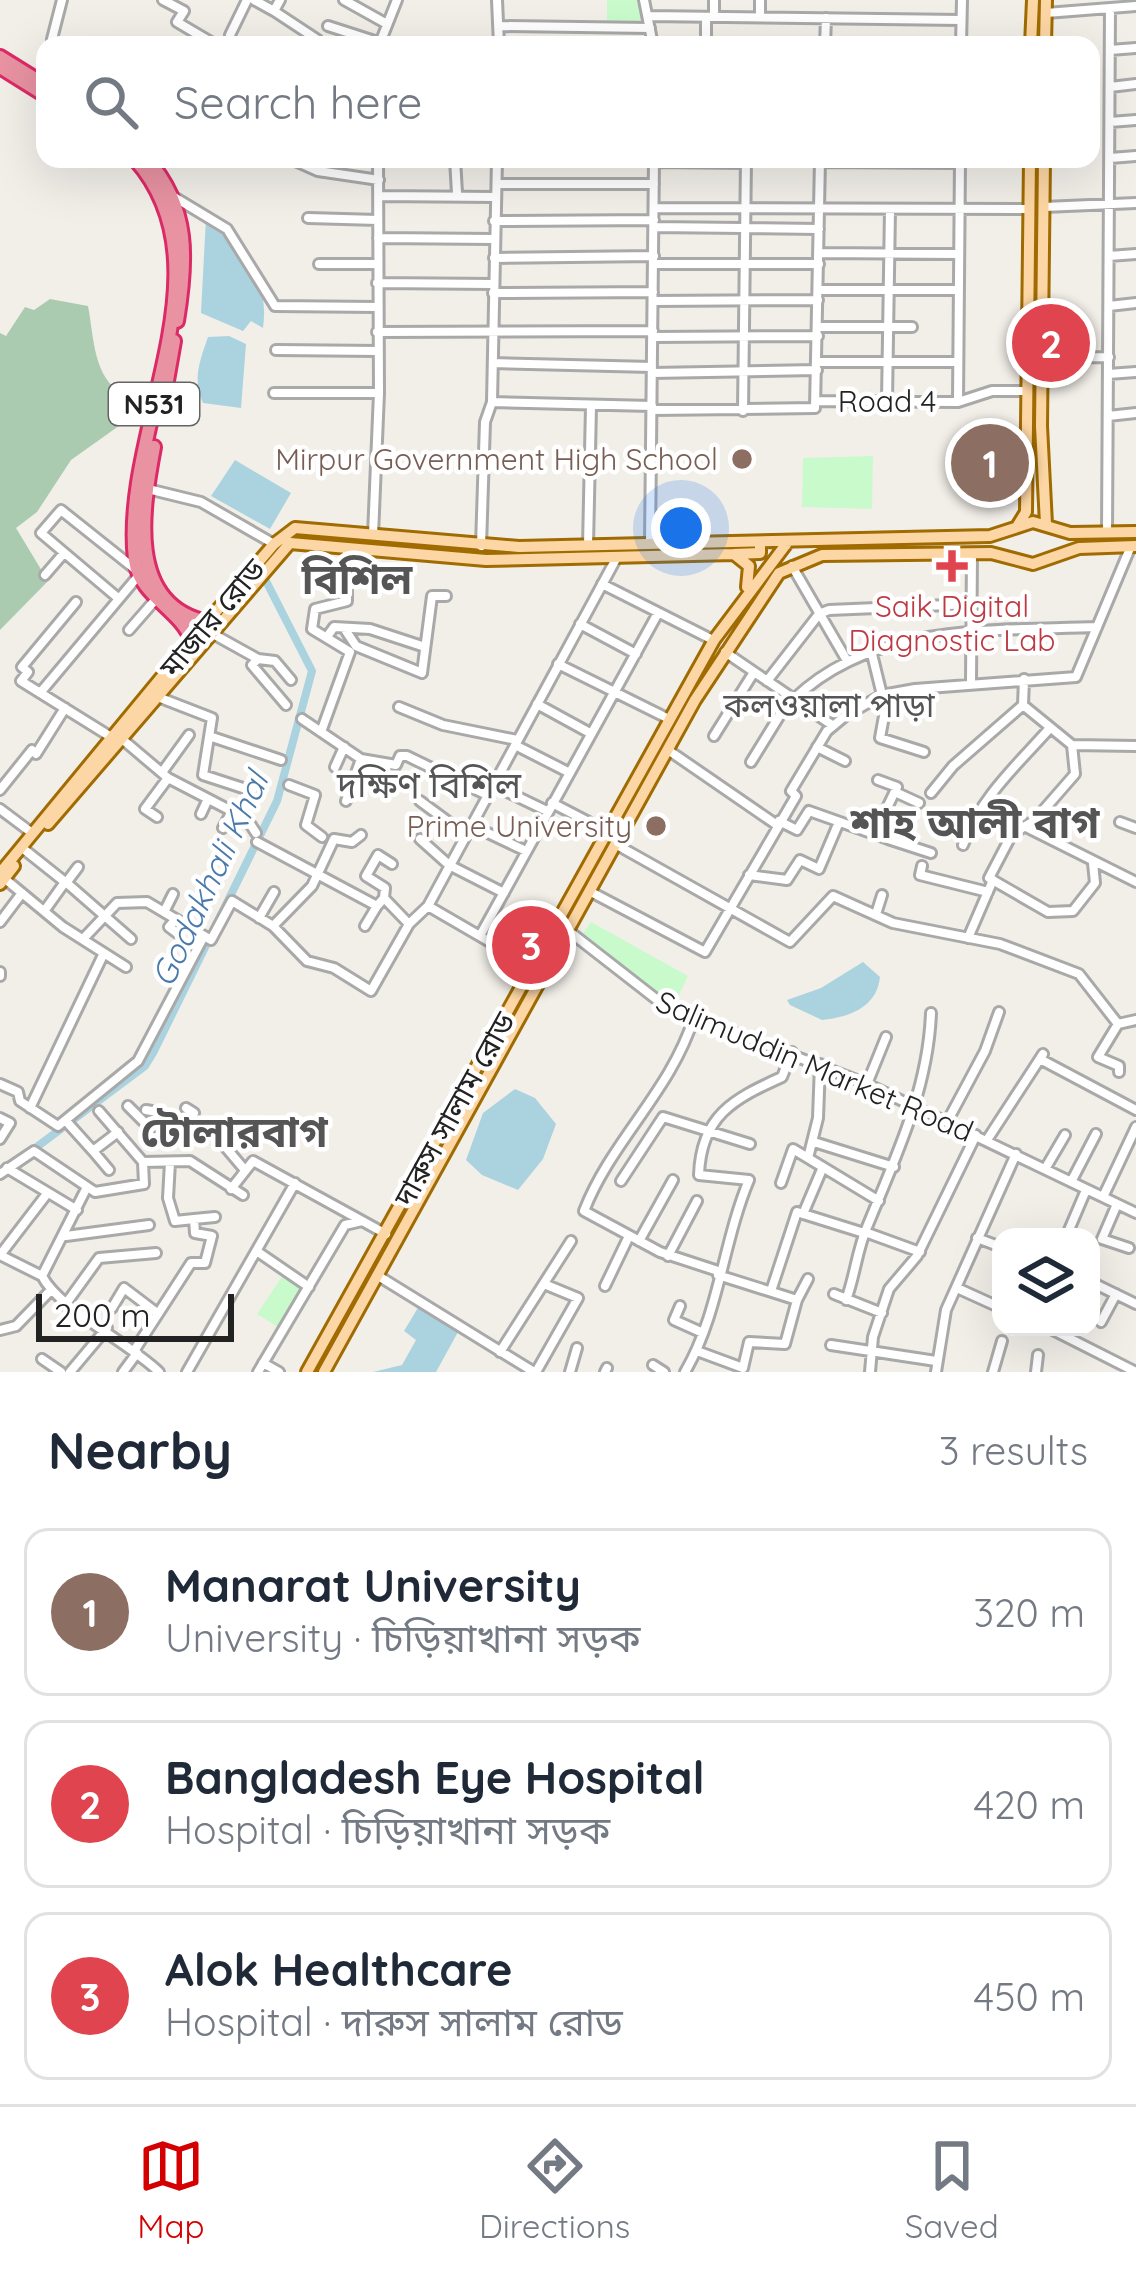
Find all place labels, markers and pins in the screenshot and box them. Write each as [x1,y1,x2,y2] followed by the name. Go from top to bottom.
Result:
[1012,298,1090,388] pin: 2
[951,418,1029,508] pin: 1
[275,440,718,478] place label: Mirpur Government High School
[729,446,755,472] marker: Mirpur Government High School
[936,550,968,582] marker: Saik Digital Diagnostic Lab
[848,587,1056,659] place label: Saik Digital Diagnostic Lab
[407,807,632,845] place label: Prime University
[643,813,669,839] marker: Prime University
[492,900,570,990] pin: 3

